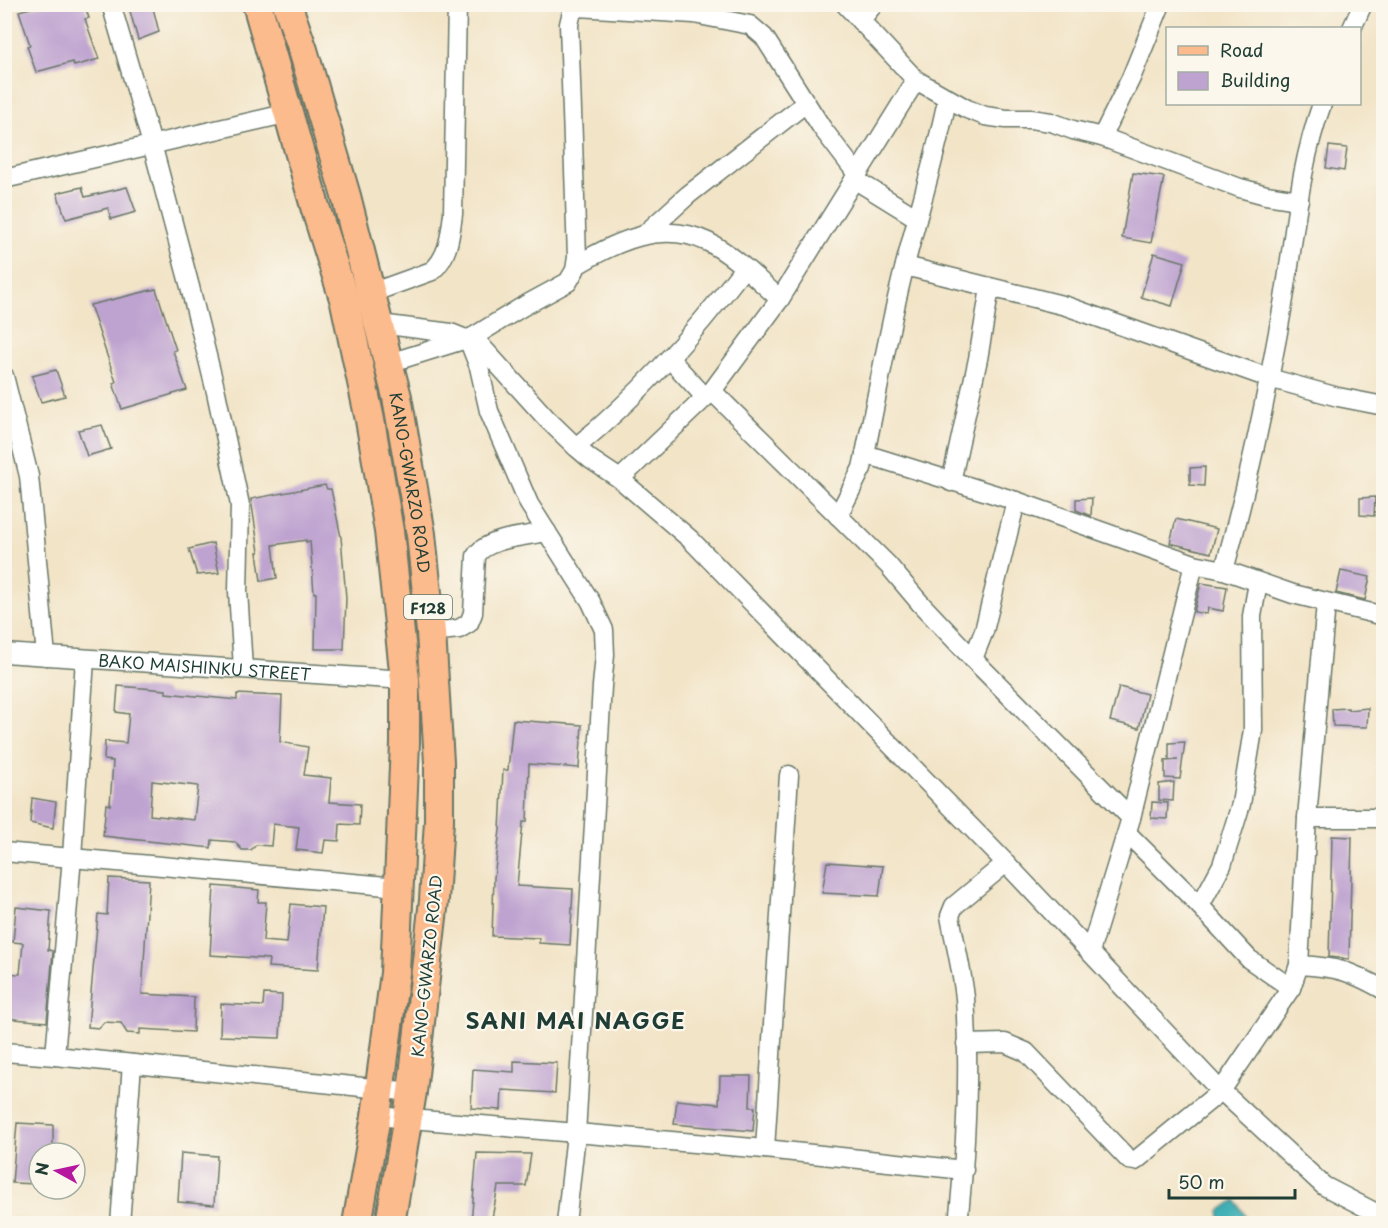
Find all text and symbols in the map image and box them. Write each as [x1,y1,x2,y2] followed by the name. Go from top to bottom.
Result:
[1166,27,1361,105] legend
[1220,36,1264,63] text: Road
[1220,66,1290,93] text: Building
[384,390,437,574] street label: KANO-GWARZO ROAD
[404,595,452,619] road number: F128
[97,647,312,686] street label: BAKO MAISHINKU STREET
[405,874,447,1058] street label: KANO-GWARZO ROAD
[466,1003,686,1036] district label: SANI MAI NAGGE
[27,1141,87,1201] north arrow
[28,1161,54,1177] text: N
[1169,1162,1295,1200] scale bar
[1178,1168,1225,1195] text: 50 m

